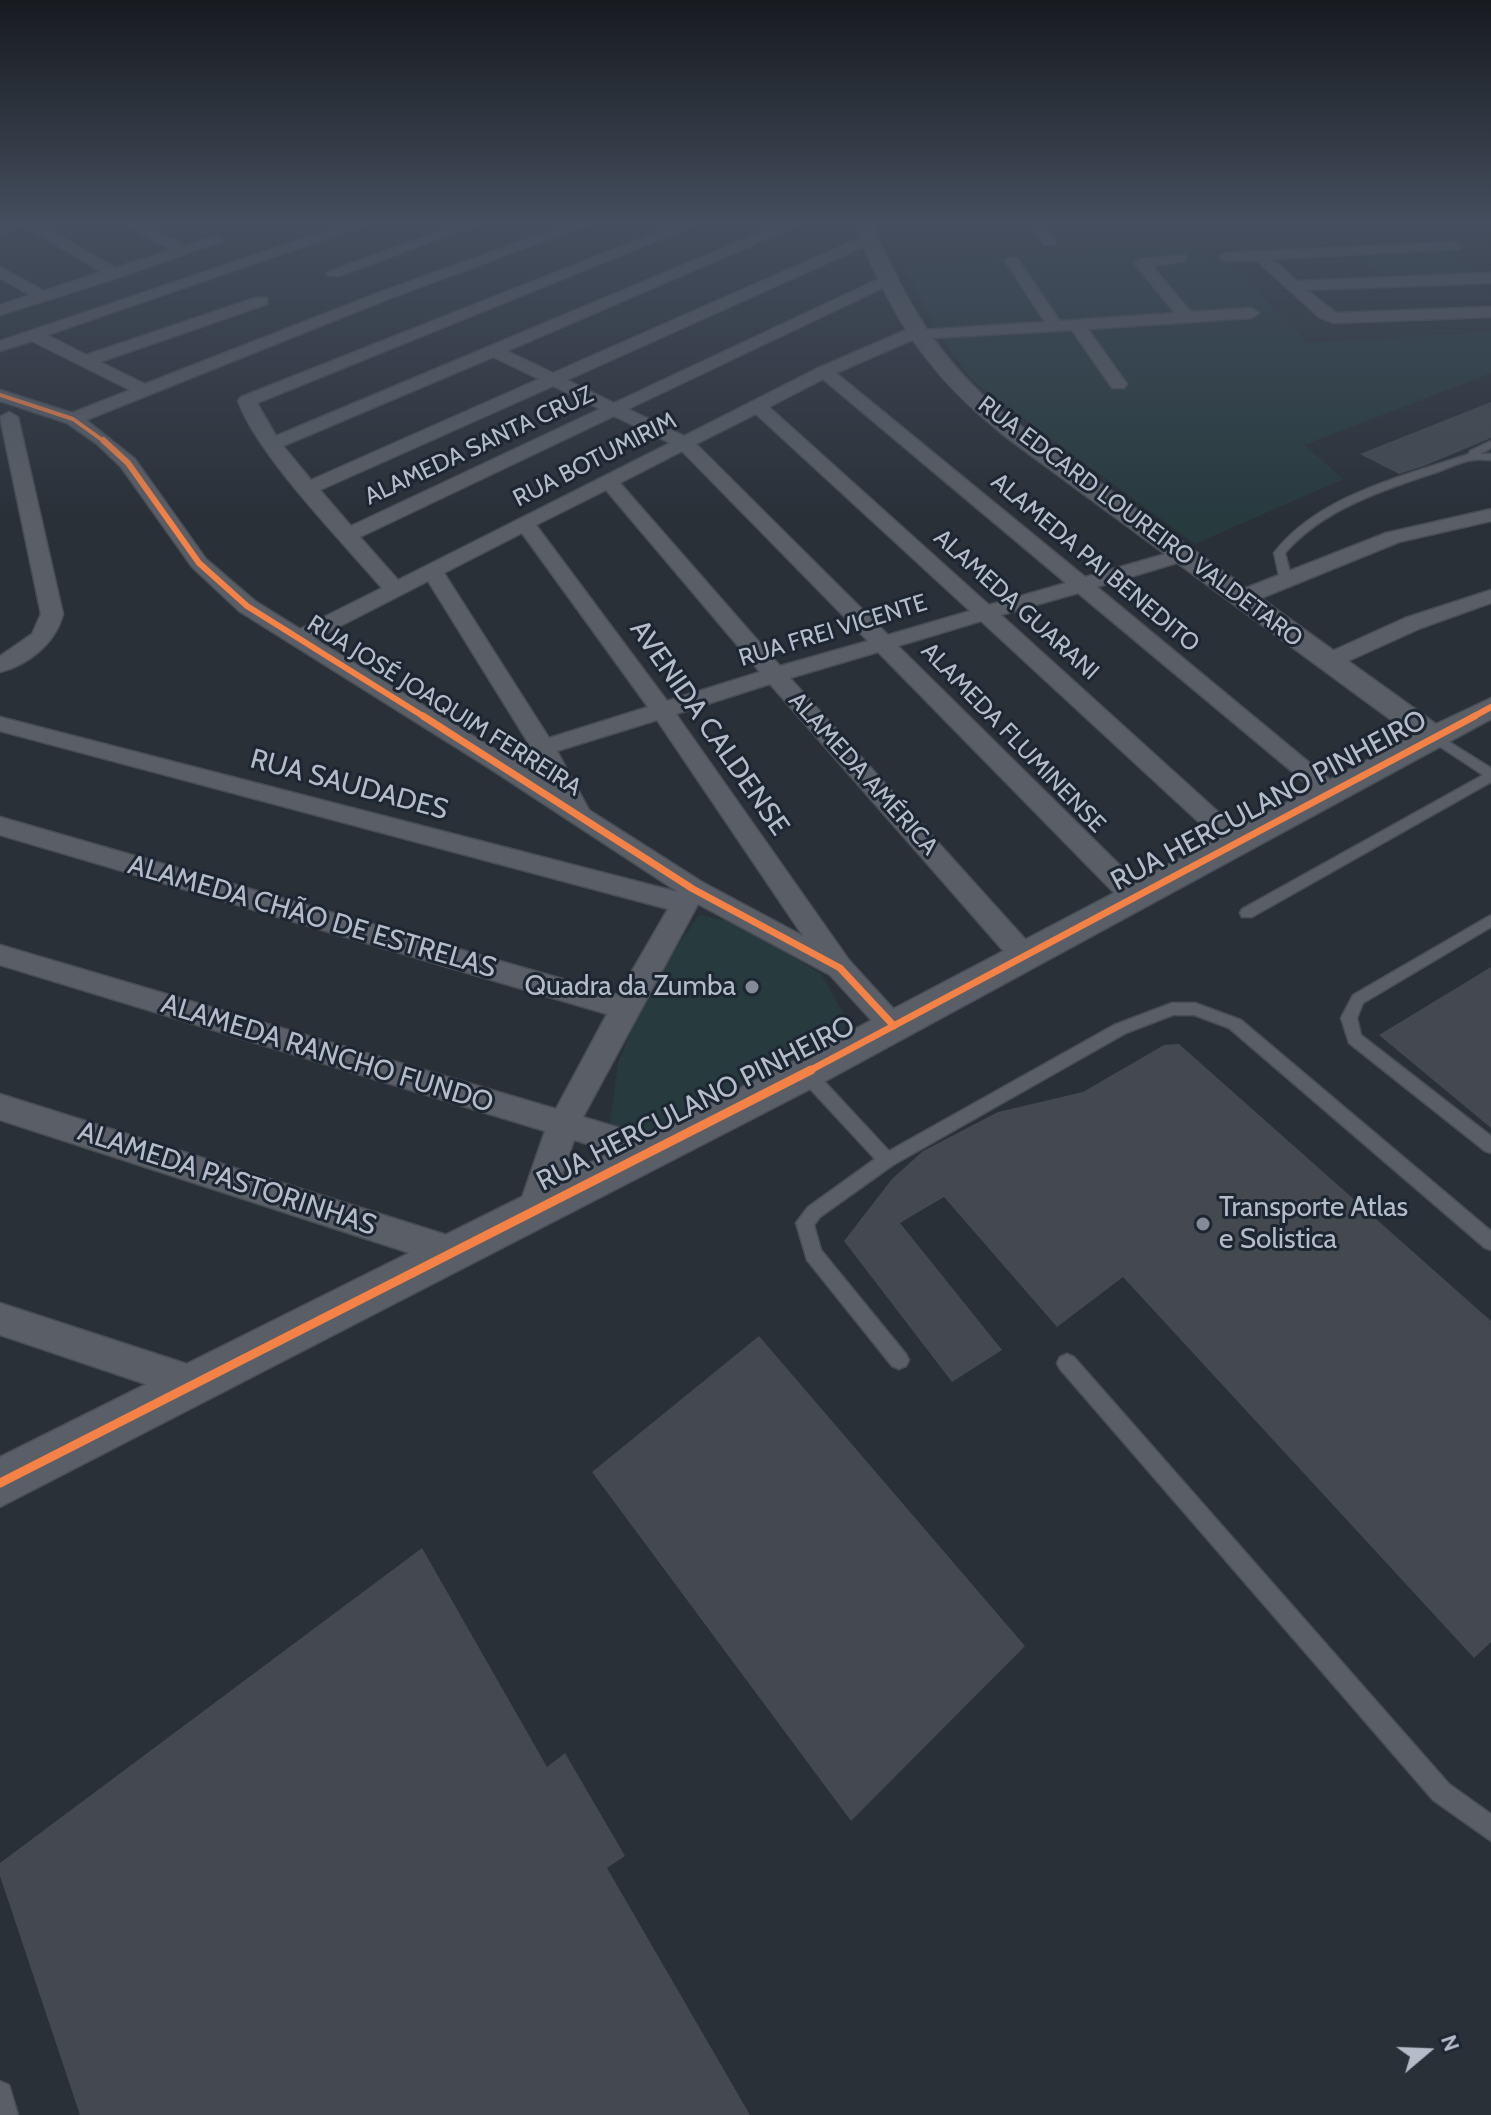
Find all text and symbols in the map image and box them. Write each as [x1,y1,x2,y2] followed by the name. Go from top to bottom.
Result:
[360,380,598,512] street label: ALAMEDA SANTA CRUZ
[972,390,1308,654] street label: RUA EDCARD LOUREIRO VALDETARO
[509,406,681,514] street label: RUA BOTUMIRIM
[985,468,1205,658] street label: ALAMEDA PAI BENEDITO
[928,523,1104,687] street label: ALAMEDA GUARANI
[735,589,931,673] street label: RUA FREI VICENTE
[302,610,586,802] street label: RUA JOSÉ JOAQUIM FERREIRA
[622,614,796,842] street label: AVENIDA CALDENSE
[915,637,1111,839] street label: ALAMEDA FLUMINENSE
[782,687,944,861] street label: ALAMEDA AMÉRICA
[1105,703,1433,899] street label: RUA HERCULANO PINHEIRO
[247,742,451,828] street label: RUA SAUDADES
[124,848,500,986] street label: ALAMEDA CHÃO DE ESTRELAS
[525,970,736,1004] place label: Quadra da Zumba
[743,978,761,996] marker: Quadra da Zumba
[157,987,497,1121] street label: ALAMEDA RANCHO FUNDO
[531,1009,861,1199] street label: RUA HERCULANO PINHEIRO
[74,1115,380,1243] street label: ALAMEDA PASTORINHAS
[1219,1191,1408,1257] place label: Transporte Atlas e Solistica
[1194,1215,1212,1233] marker: Transporte Atlas e Solistica
[1387,2011,1467,2091] north arrow
[1435,2031,1465,2055] text: N

